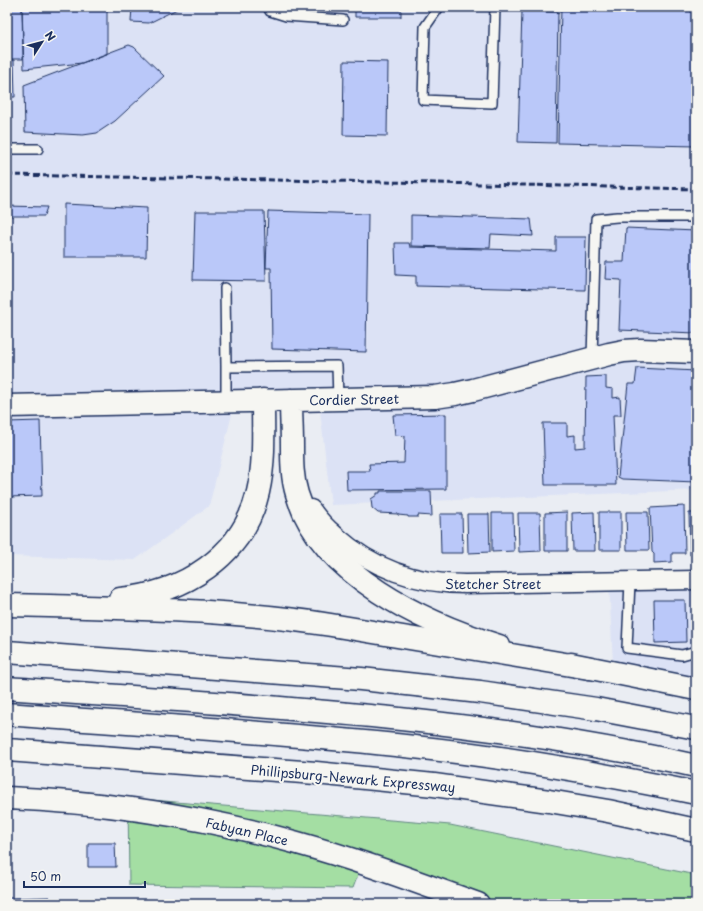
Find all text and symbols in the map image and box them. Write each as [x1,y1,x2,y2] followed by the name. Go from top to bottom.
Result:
[22,22,62,62] north arrow
[41,27,60,45] text: N
[309,389,399,409] street label: Cordier Street
[445,574,541,593] street label: Stetcher Street
[250,760,456,796] street label: Phillipsburg-Newark Expressway
[204,812,290,850] street label: Fabyan Place
[24,863,145,889] scale bar
[30,867,61,885] text: 50 m

